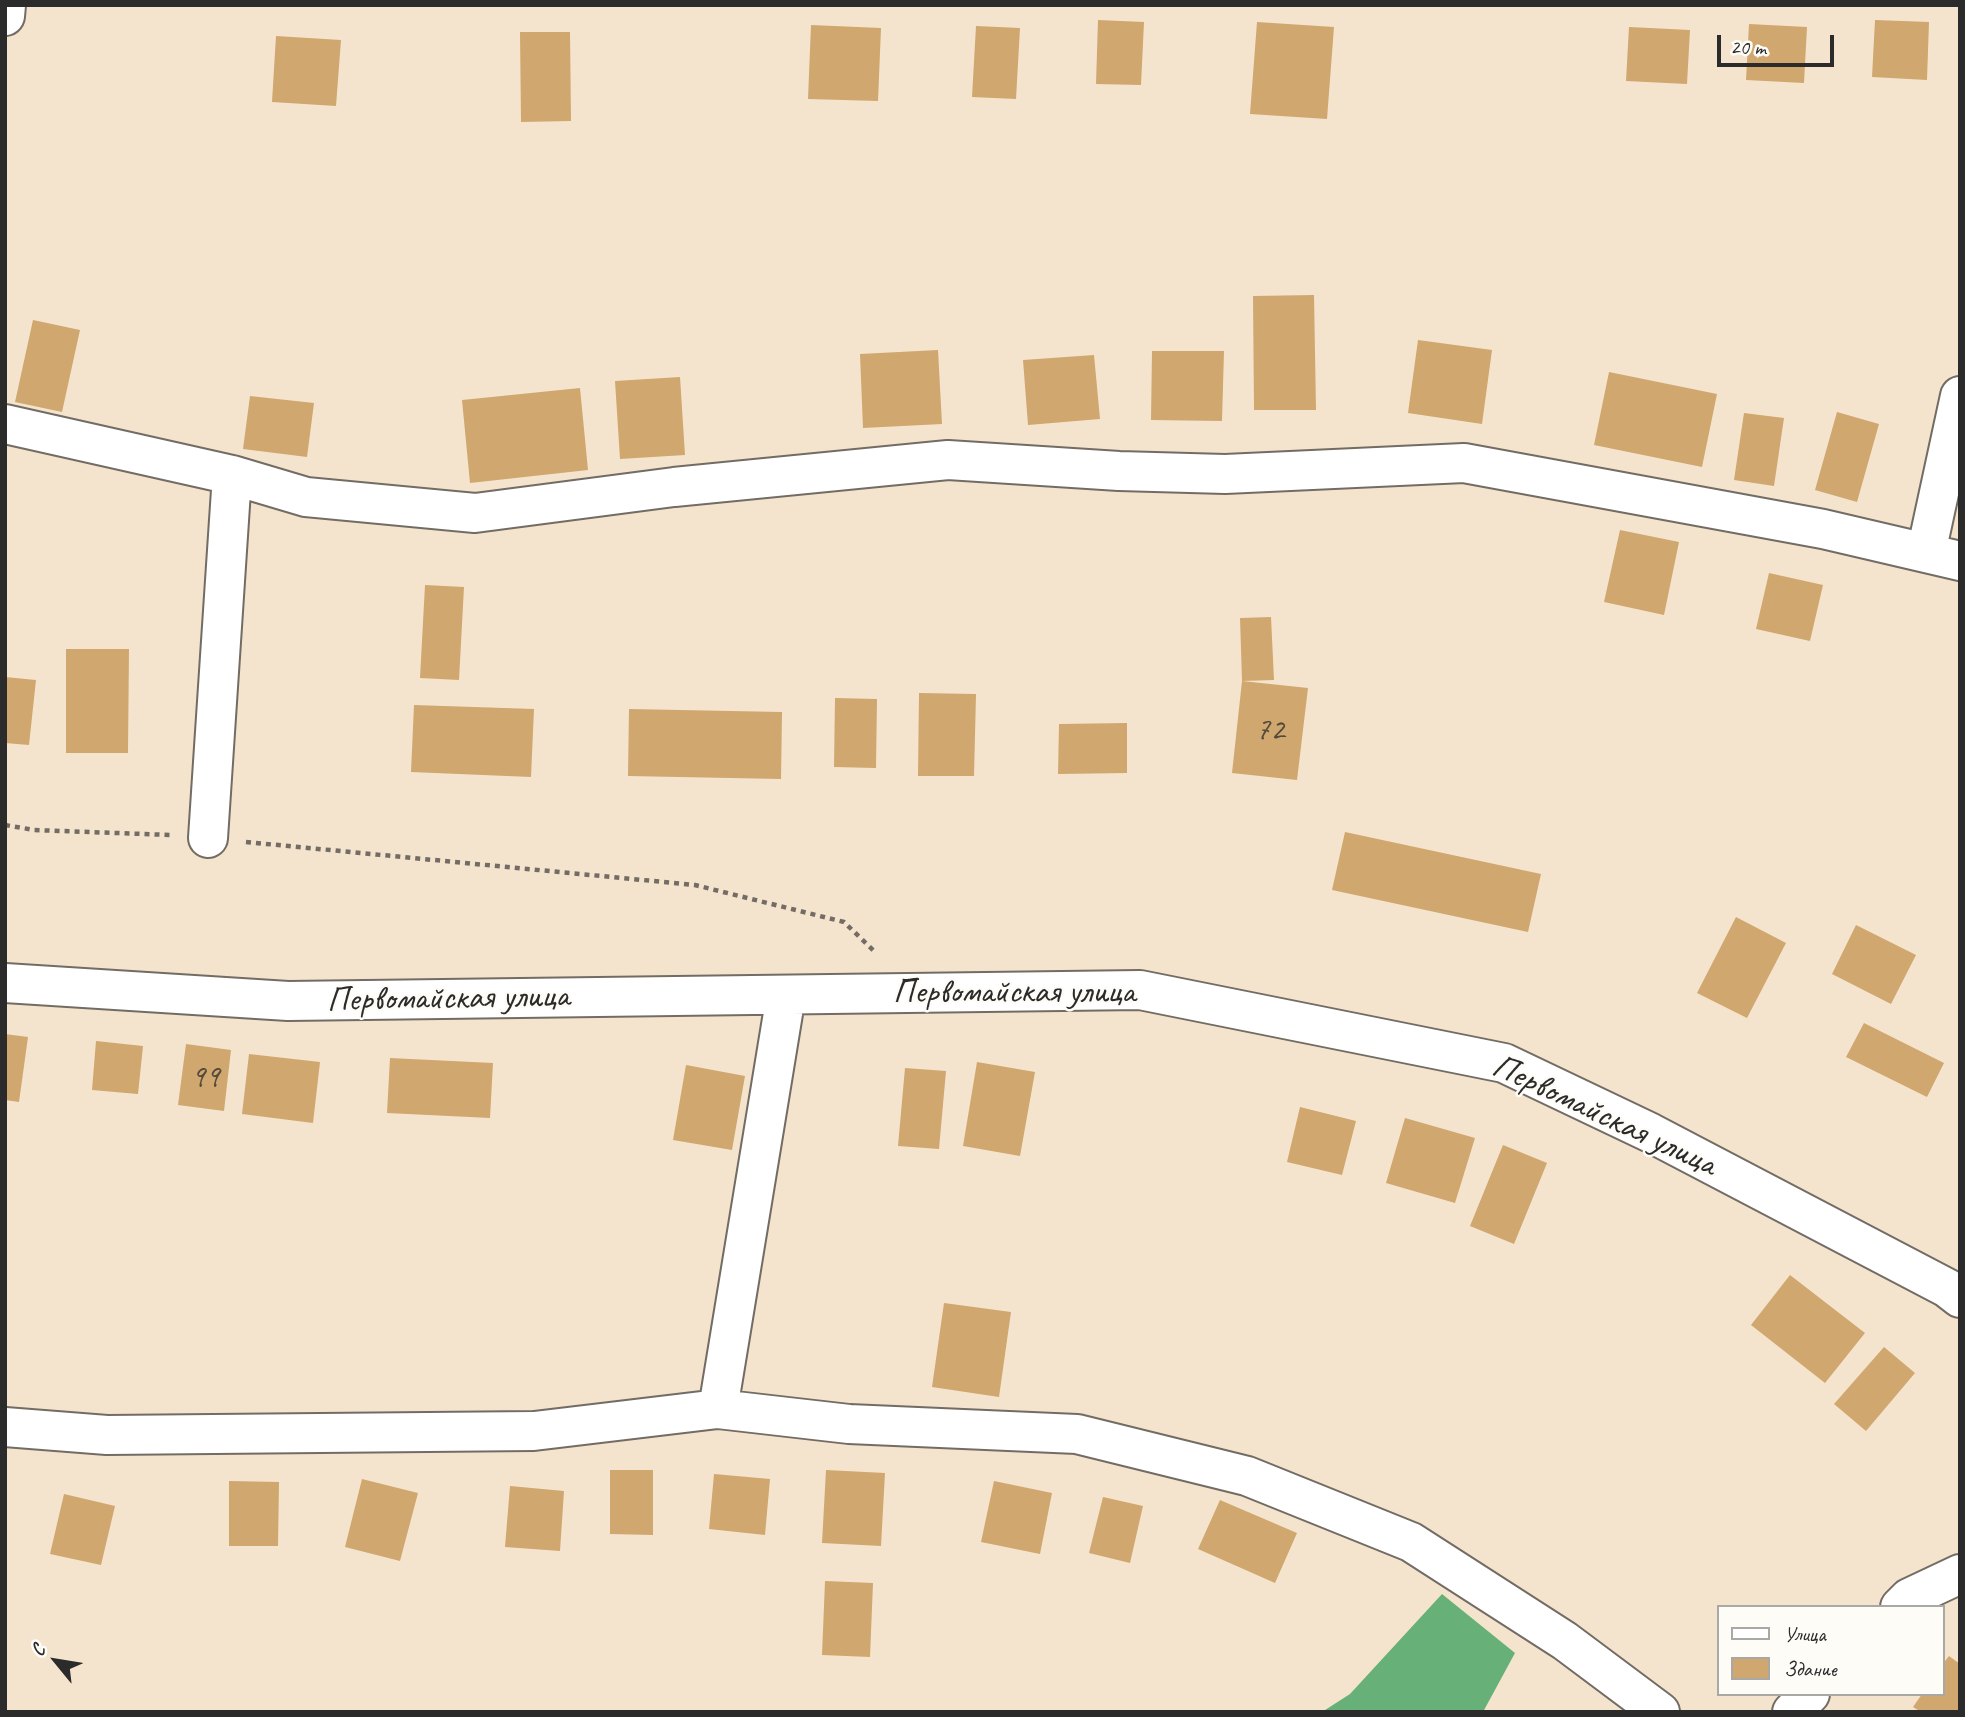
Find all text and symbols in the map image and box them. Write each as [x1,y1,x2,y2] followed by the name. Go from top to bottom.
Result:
[1720,21,1837,65] scale bar
[1730,34,1766,60] text: 20 m
[1256,712,1284,750] house number: 72
[893,972,1135,1014] street label: Первомайская улица
[326,976,570,1022] street label: Первомайская улица
[1485,1046,1723,1186] street label: Первомайская улица
[191,1059,219,1097] house number: 99
[1716,1605,1944,1696] legend
[1784,1621,1826,1647] text: Улица
[21,1626,91,1696] north arrow
[25,1640,51,1661] text: С
[1784,1656,1837,1682] text: Здание

